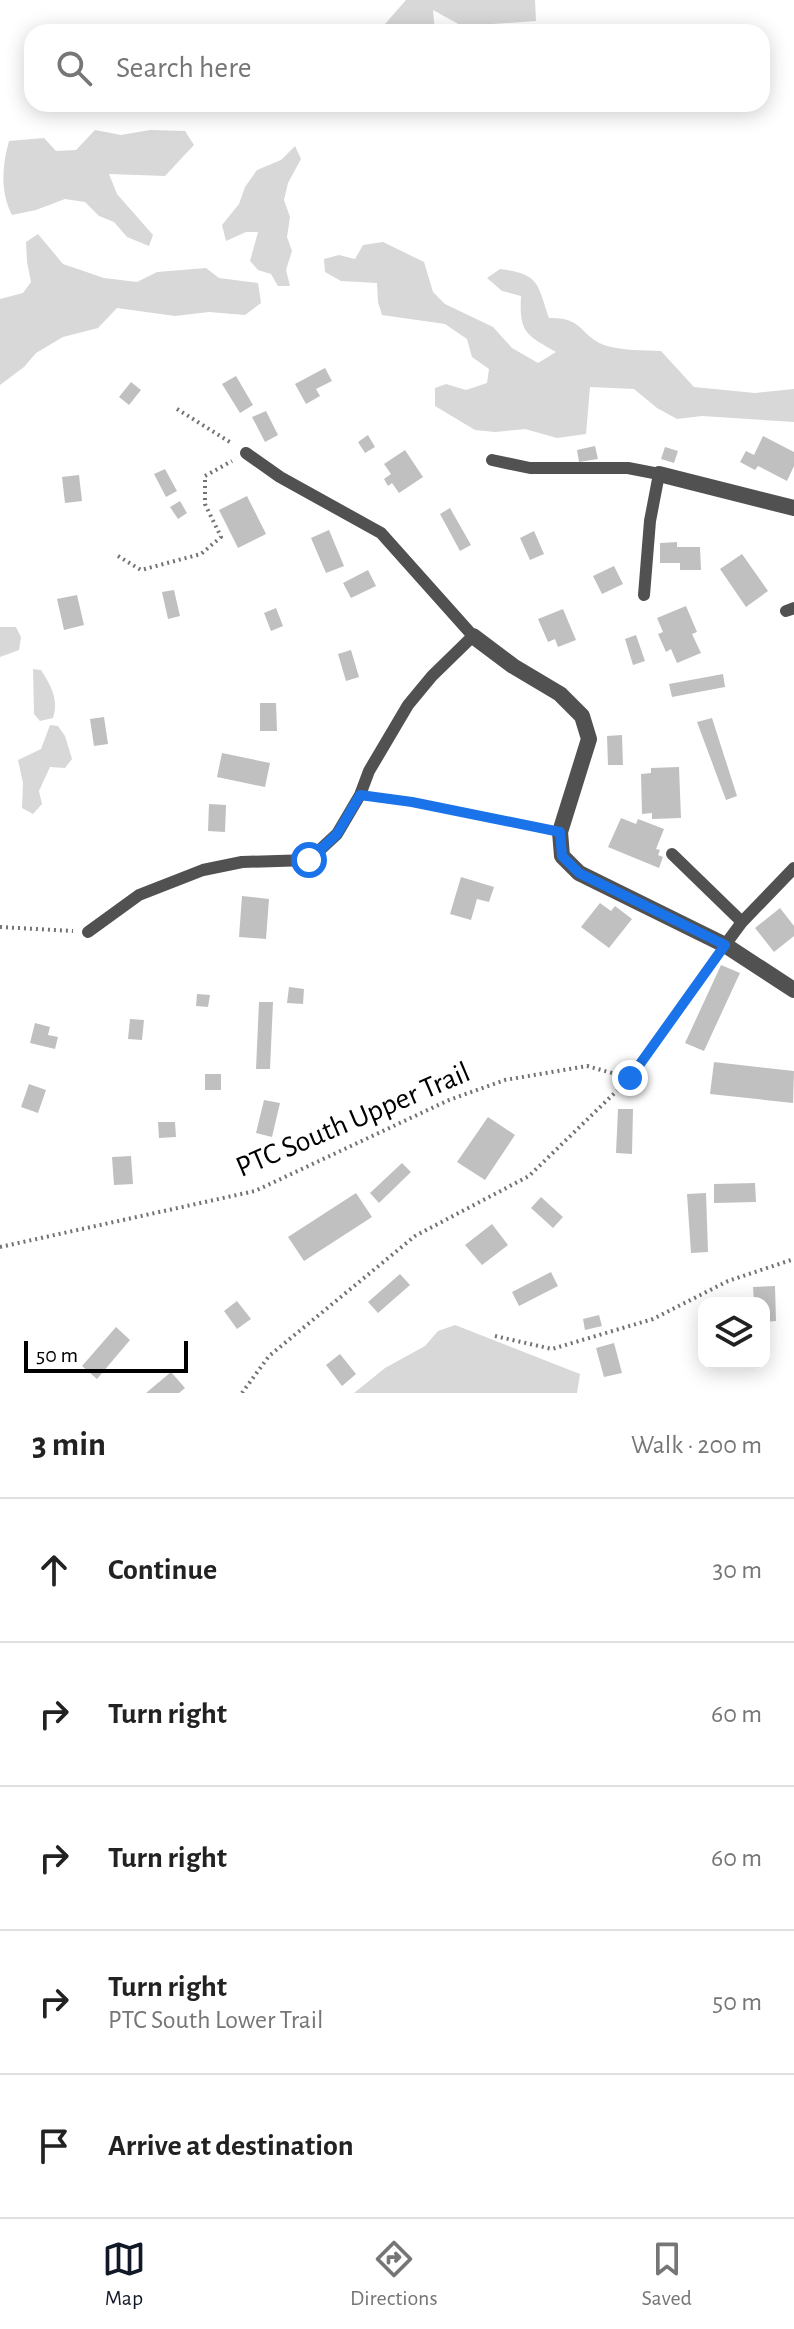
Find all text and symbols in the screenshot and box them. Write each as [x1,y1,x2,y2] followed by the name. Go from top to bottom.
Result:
[24,24,770,112] search box
[52,46,96,90] icon: search
[116,53,252,83] text: Search here
[291,842,327,878] route start
[232,1057,474,1183] street label: PTC South Upper Trail
[612,1060,648,1096] route end
[698,1297,770,1369] map controls
[698,1297,770,1369] button: layers
[24,1337,188,1373] scale bar
[36,1344,78,1366] text: 50 m
[32,1428,106,1462] text: 3 min
[631,1432,762,1458] text: Walk · 200 m
[32,1548,76,1592] icon: ahead
[108,1555,217,1585] text: Continue
[712,1557,762,1583] text: 30 m
[32,1692,76,1736] icon: right
[108,1699,227,1729] text: Turn right
[711,1701,762,1727] text: 60 m
[32,1836,76,1880] icon: right
[108,1843,227,1873] text: Turn right
[711,1845,762,1871] text: 60 m
[108,1972,227,2002] text: Turn right
[32,1980,76,2024] icon: right
[712,1989,762,2015] text: 50 m
[108,2007,324,2033] text: PTC South Lower Trail
[32,2124,76,2168] icon: arrive
[108,2131,354,2161] text: Arrive at destination
[102,2237,146,2311] tab: Map
[350,2237,438,2311] tab: Directions
[642,2237,692,2311] tab: Saved

